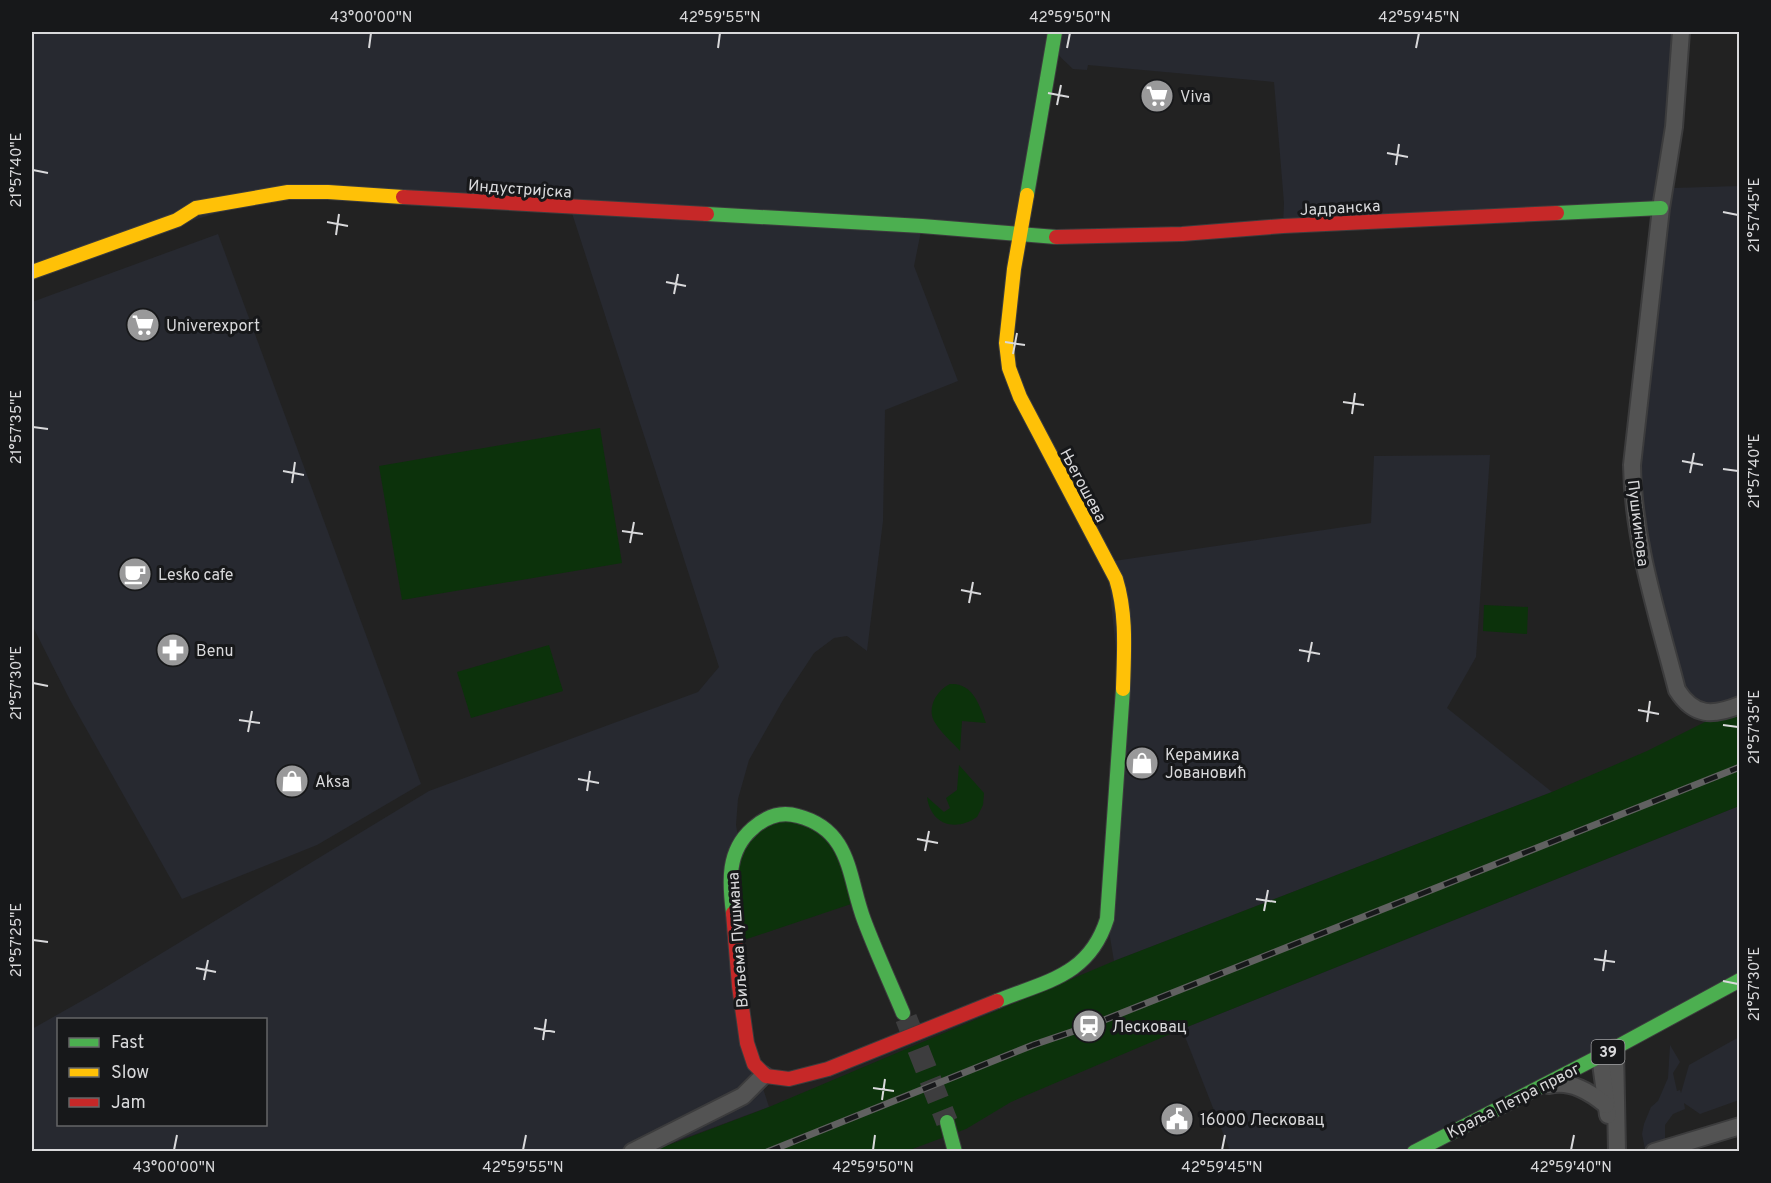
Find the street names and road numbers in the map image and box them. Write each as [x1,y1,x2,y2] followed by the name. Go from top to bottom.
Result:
[467,176,572,204] street label: Индустријска
[1299,197,1381,221] street label: Јадранска
[1054,446,1110,526] street label: Његошева
[1622,479,1652,568] street label: Пушкинова
[724,871,754,1008] street label: Виљема Пушмана
[1592,1040,1624,1064] road number: 39
[1444,1060,1584,1144] street label: Краља Петра првог

